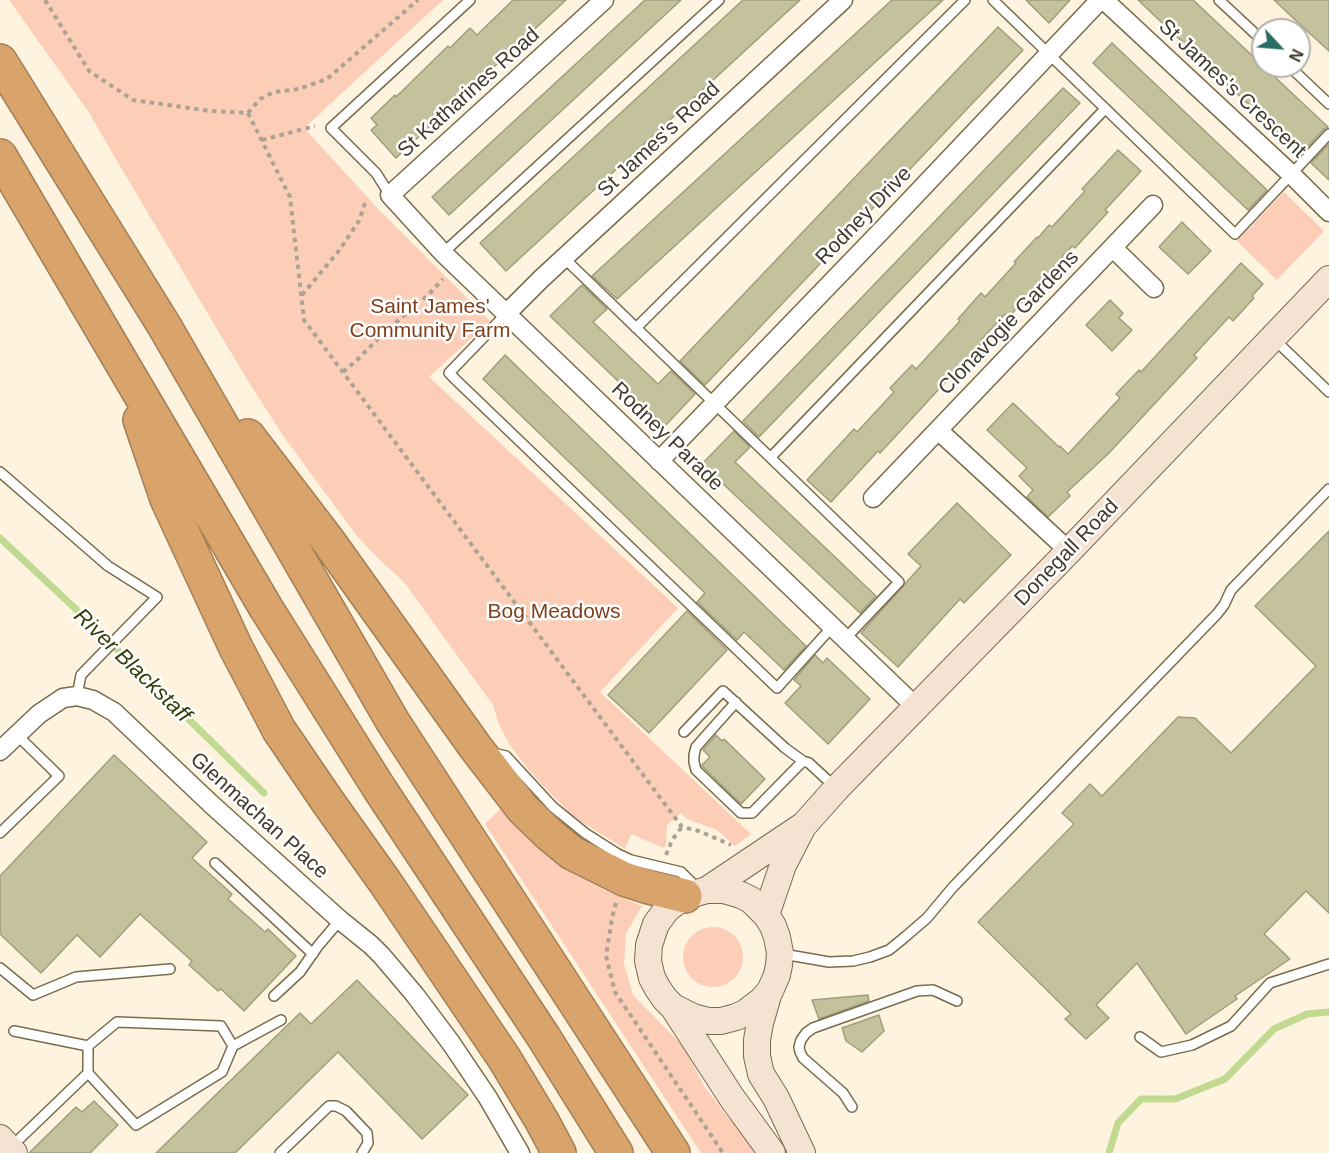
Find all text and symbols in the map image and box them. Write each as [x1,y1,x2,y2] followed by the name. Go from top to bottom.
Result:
[1153,14,1311,164] street label: St James's Crescent
[1251,18,1311,78] north arrow
[393,23,545,163] street label: St Katharines Road
[1286,46,1306,64] text: N
[593,77,725,203] street label: St James's Road
[811,161,917,271] street label: Rodney Drive
[933,245,1085,401] street label: Clonavogie Gardens
[349,294,511,344] park label: Saint James' Community Farm
[606,377,728,497] street label: Rodney Parade
[1010,494,1124,612] street label: Donegall Road
[487,599,621,625] park label: Bog Meadows
[68,603,196,729] water label: River Blackstaff
[185,747,333,885] street label: Glenmachan Place

